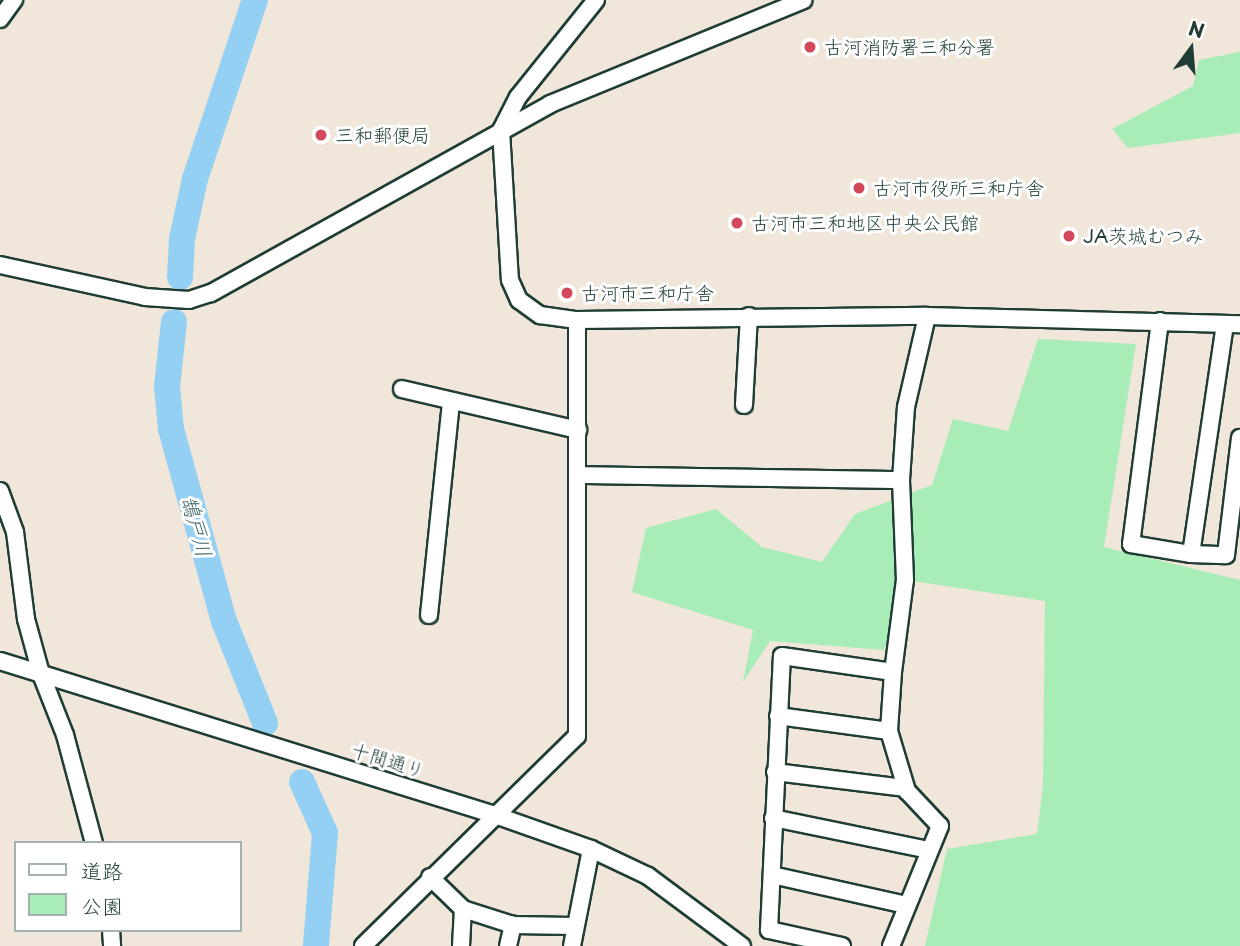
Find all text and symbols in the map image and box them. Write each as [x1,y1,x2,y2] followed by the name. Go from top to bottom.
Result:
[1186,13,1208,44] text: N
[1156,14,1226,84] north arrow
[824,36,995,58] place label: 古河消防署三和分署
[802,39,818,55] marker: 古河消防署三和分署
[335,124,430,146] place label: 三和郵便局
[313,127,329,143] marker: 三和郵便局
[873,177,1044,199] place label: 古河市役所三和庁舎
[851,180,867,196] marker: 古河市役所三和庁舎
[751,212,979,234] place label: 古河市三和地区中央公民館
[729,215,745,231] marker: 古河市三和地区中央公民館
[1083,225,1204,247] place label: JA茨城むつみ
[1061,228,1077,244] marker: JA茨城むつみ
[581,282,714,304] place label: 古河市三和庁舎
[559,285,575,301] marker: 古河市三和庁舎
[178,492,218,560] water label: 鵠戸川
[348,738,428,782] street label: 十間通り
[14,841,242,932] legend
[81,854,123,886] text: 道路
[81,889,123,921] text: 公園

